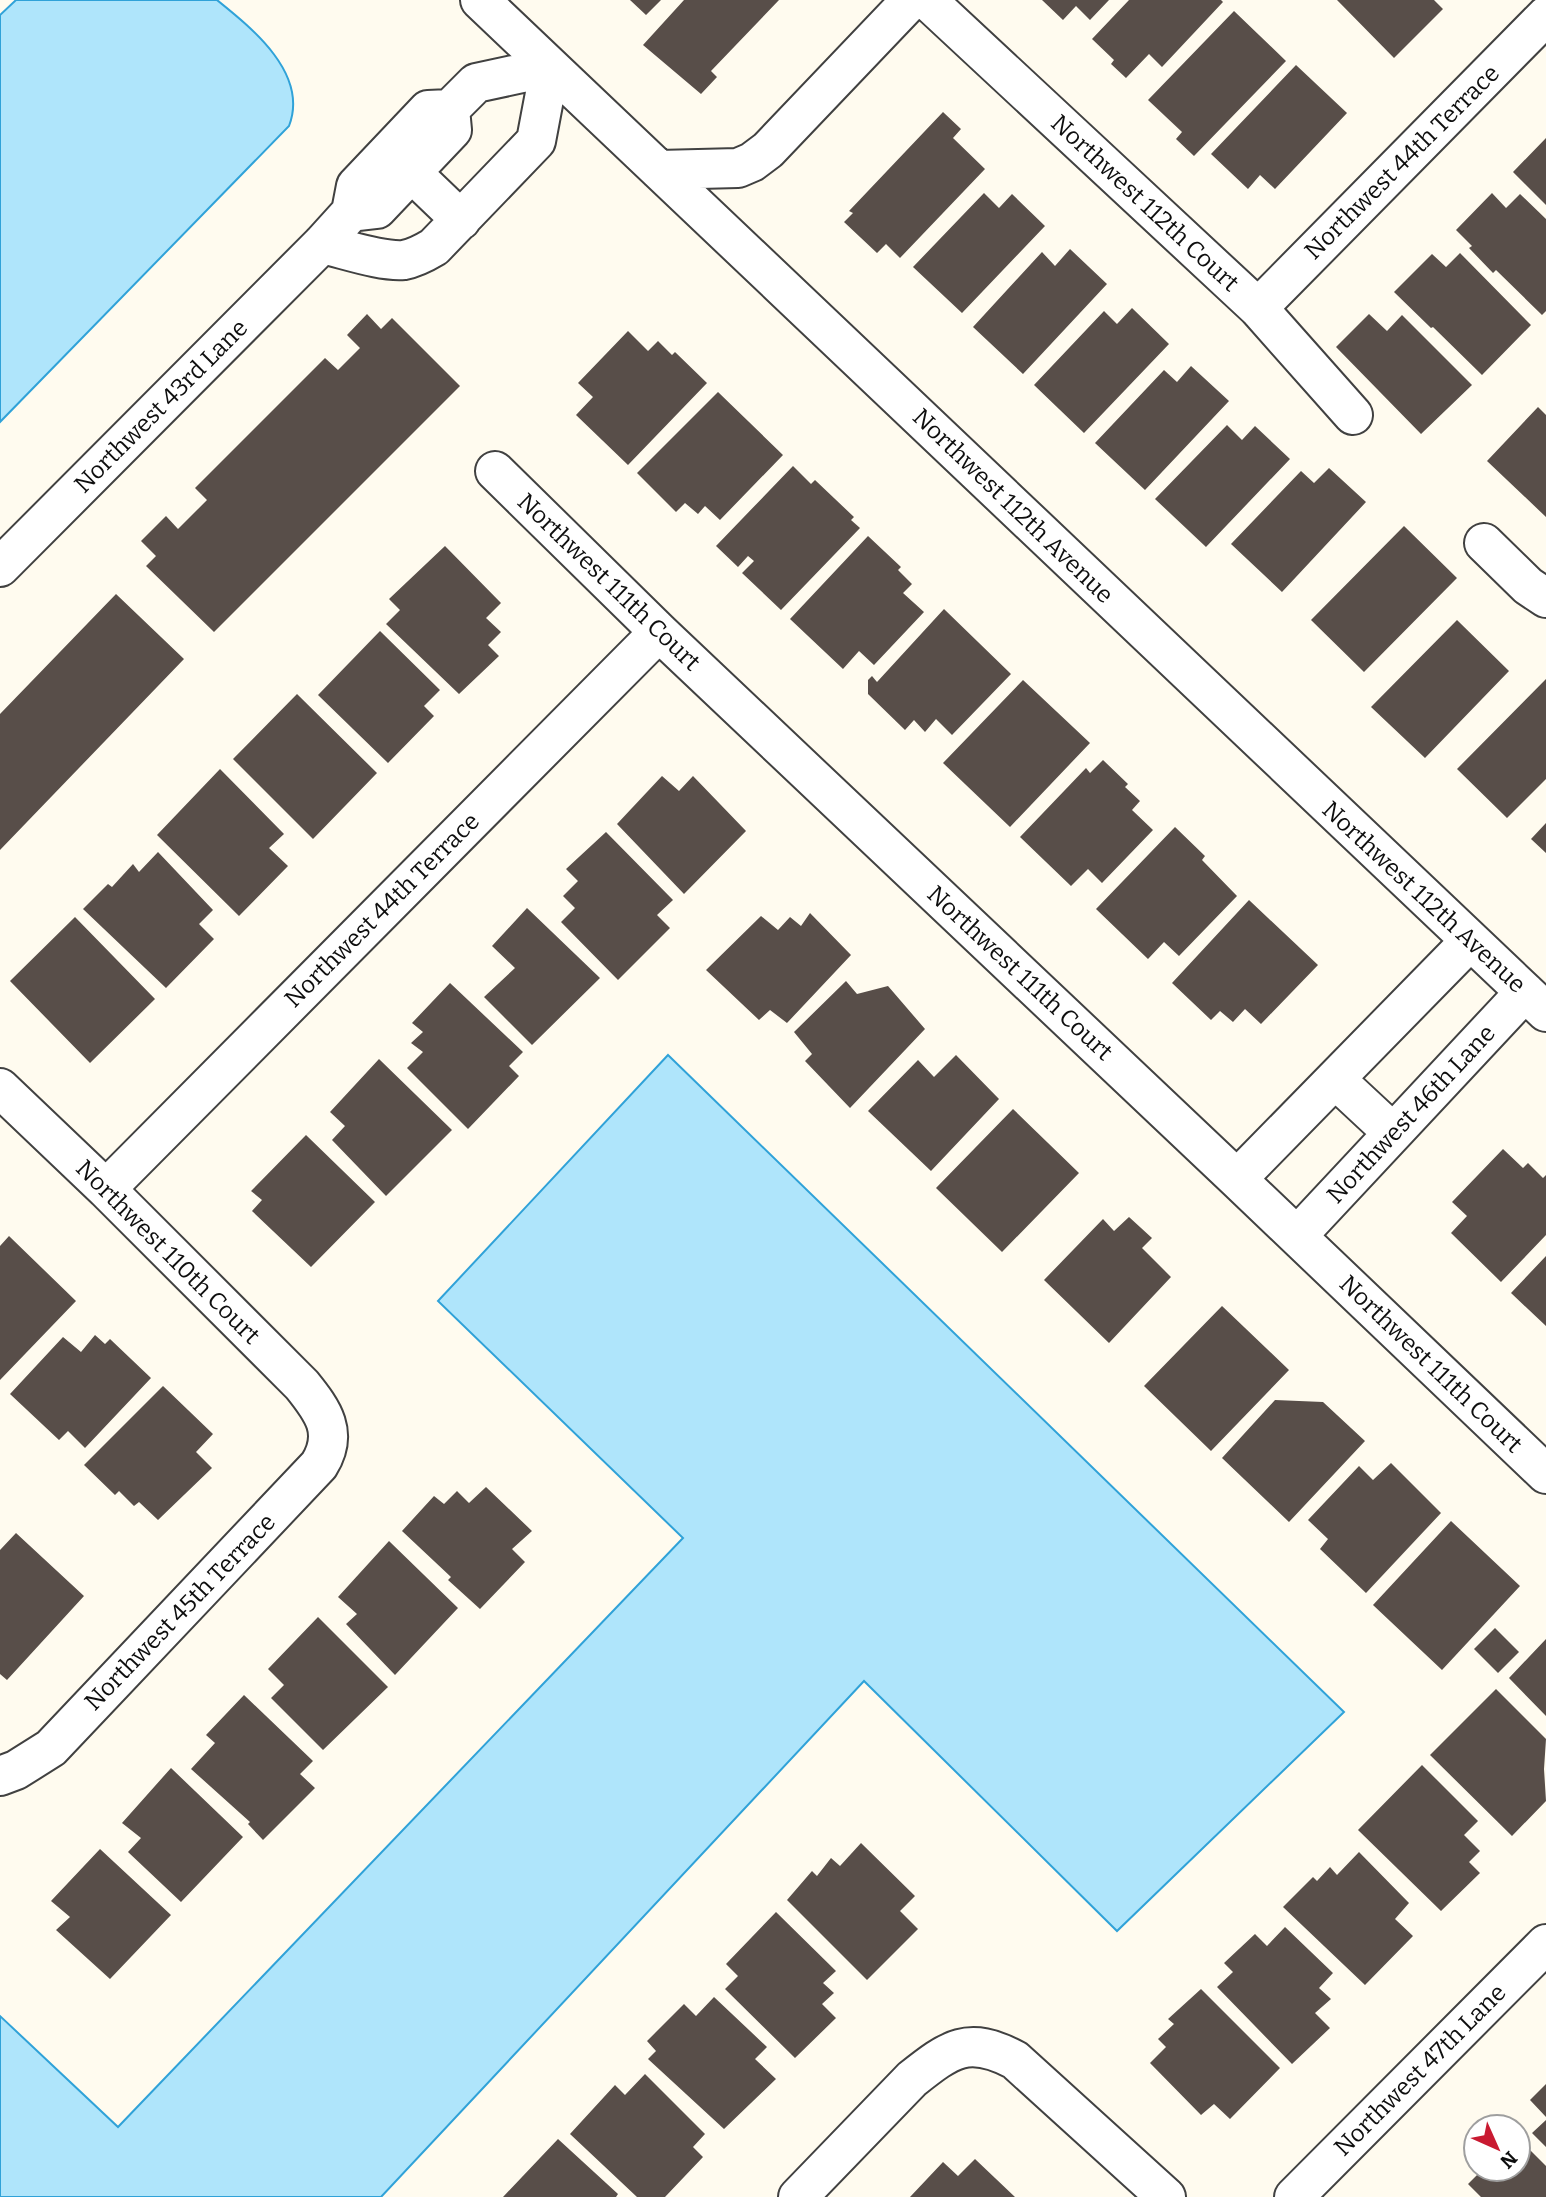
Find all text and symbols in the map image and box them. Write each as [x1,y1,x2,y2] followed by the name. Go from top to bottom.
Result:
[1299,59,1505,265] street label: Northwest 44th Terrace
[1045,109,1245,297] street label: Northwest 112th Court
[69,314,253,498] street label: Northwest 43rd Lane
[907,403,1119,609] street label: Northwest 112th Avenue
[512,488,706,677] street label: Northwest 111th Court
[1317,795,1531,999] street label: Northwest 112th Avenue
[279,807,485,1013] street label: Northwest 44th Terrace
[922,880,1119,1066] street label: Northwest 111th Court
[1321,1019,1501,1209] street label: Northwest 46th Lane
[70,1154,266,1350] street label: Northwest 110th Court
[1334,1270,1528,1459] street label: Northwest 111th Court
[79,1508,281,1716] street label: Northwest 45th Terrace
[1328,1978,1512,2162] street label: Northwest 47th Lane
[1462,2113,1532,2183] north arrow

